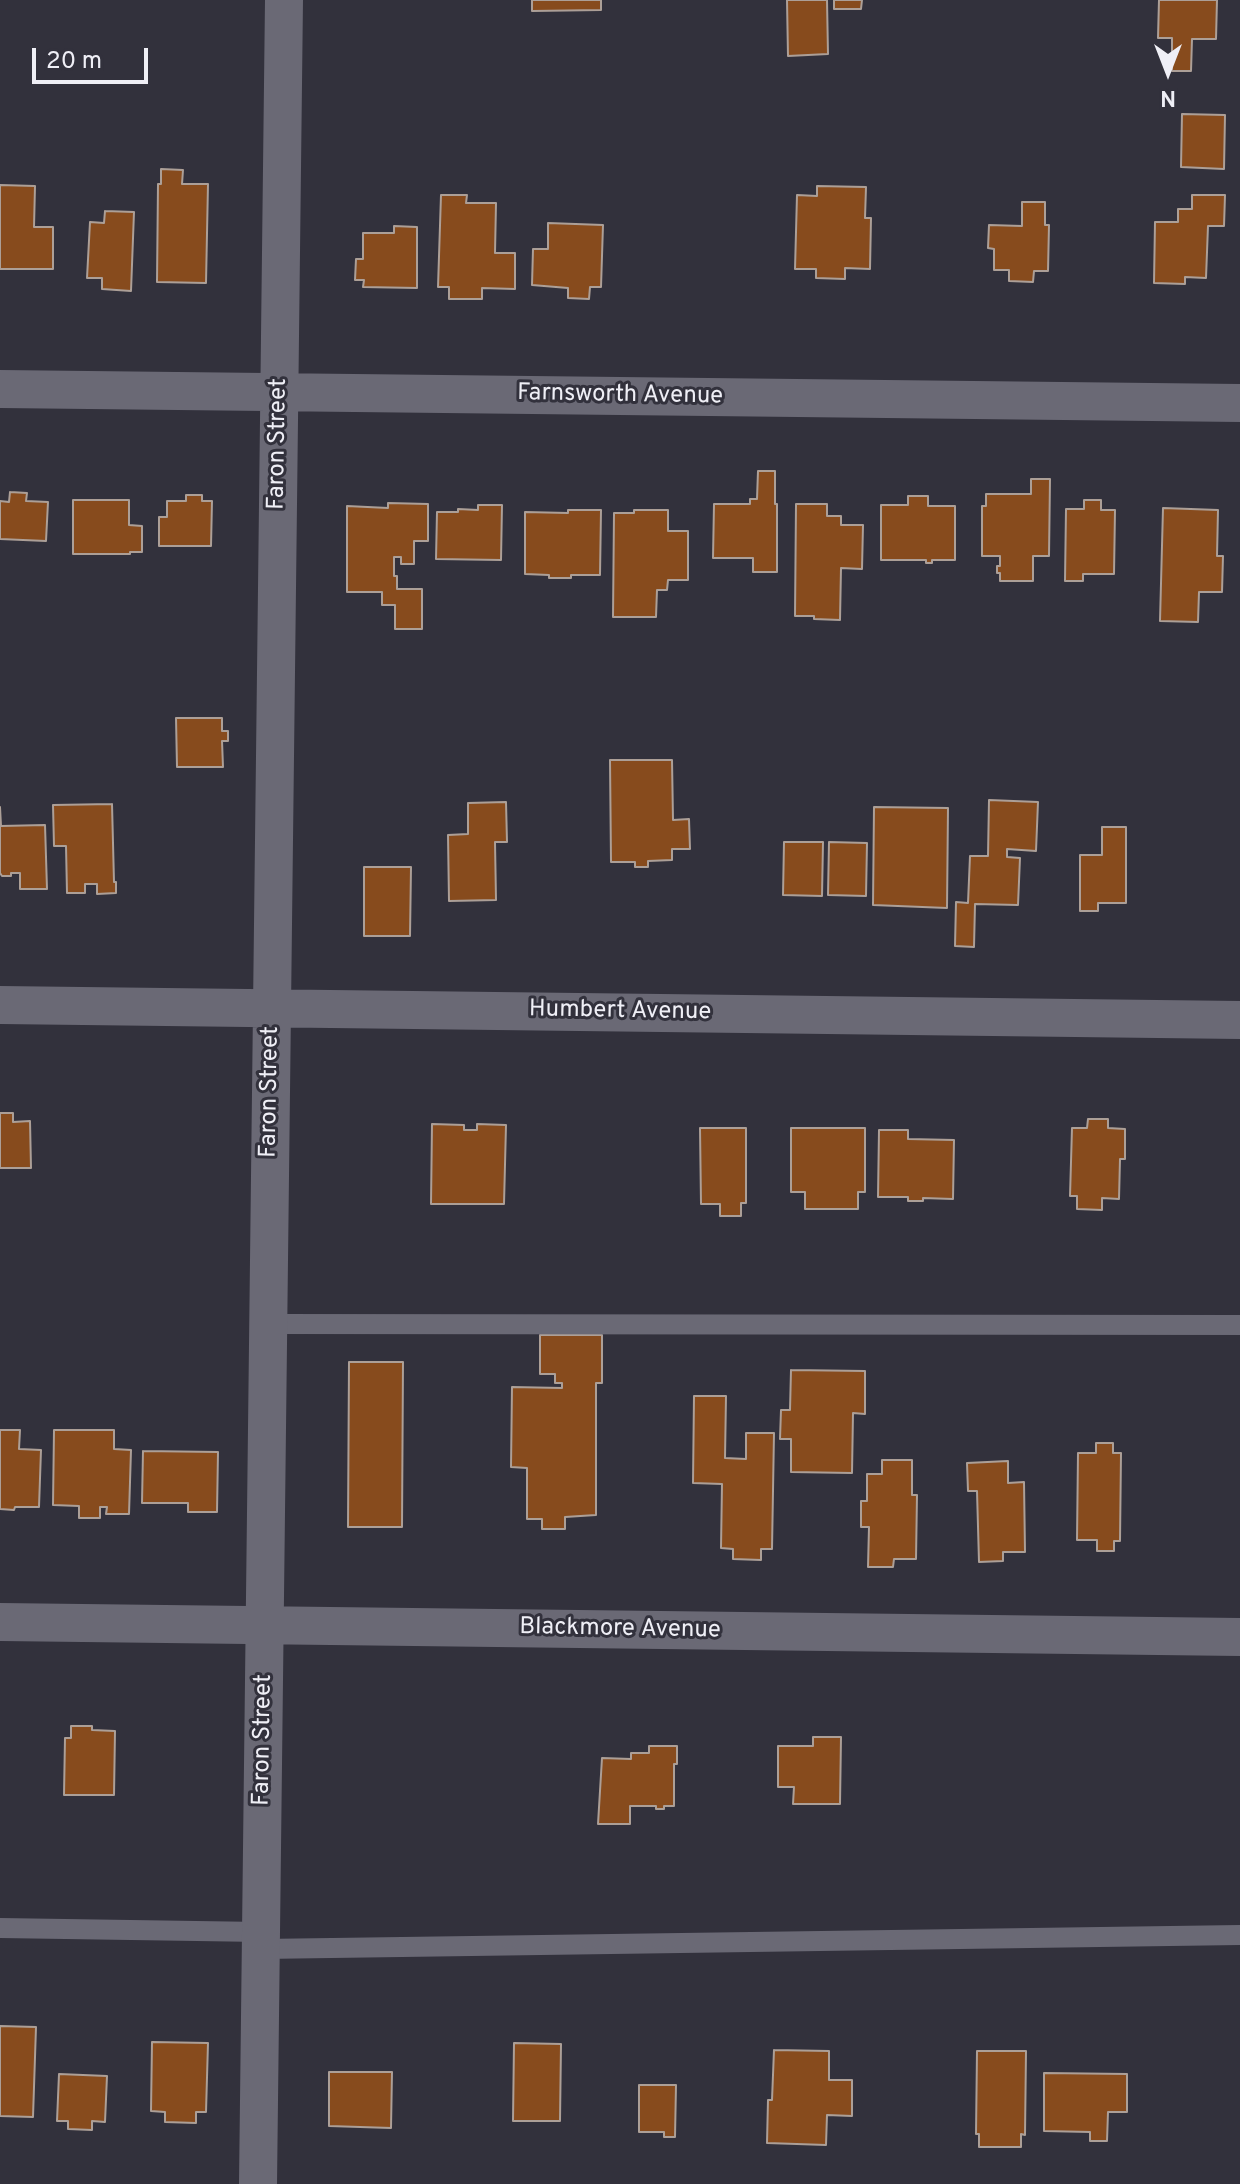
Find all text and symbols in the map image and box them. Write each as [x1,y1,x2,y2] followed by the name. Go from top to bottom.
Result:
[36,32,152,82] scale bar
[1128,32,1208,112] north arrow
[46,47,102,77] text: 20 m
[1160,83,1176,110] text: N
[263,378,295,510] street label: Faron Street
[517,380,723,412] street label: Farnsworth Avenue
[529,996,711,1028] street label: Humbert Avenue
[255,1026,287,1158] street label: Faron Street
[519,1614,721,1646] street label: Blackmore Avenue
[248,1674,280,1806] street label: Faron Street

